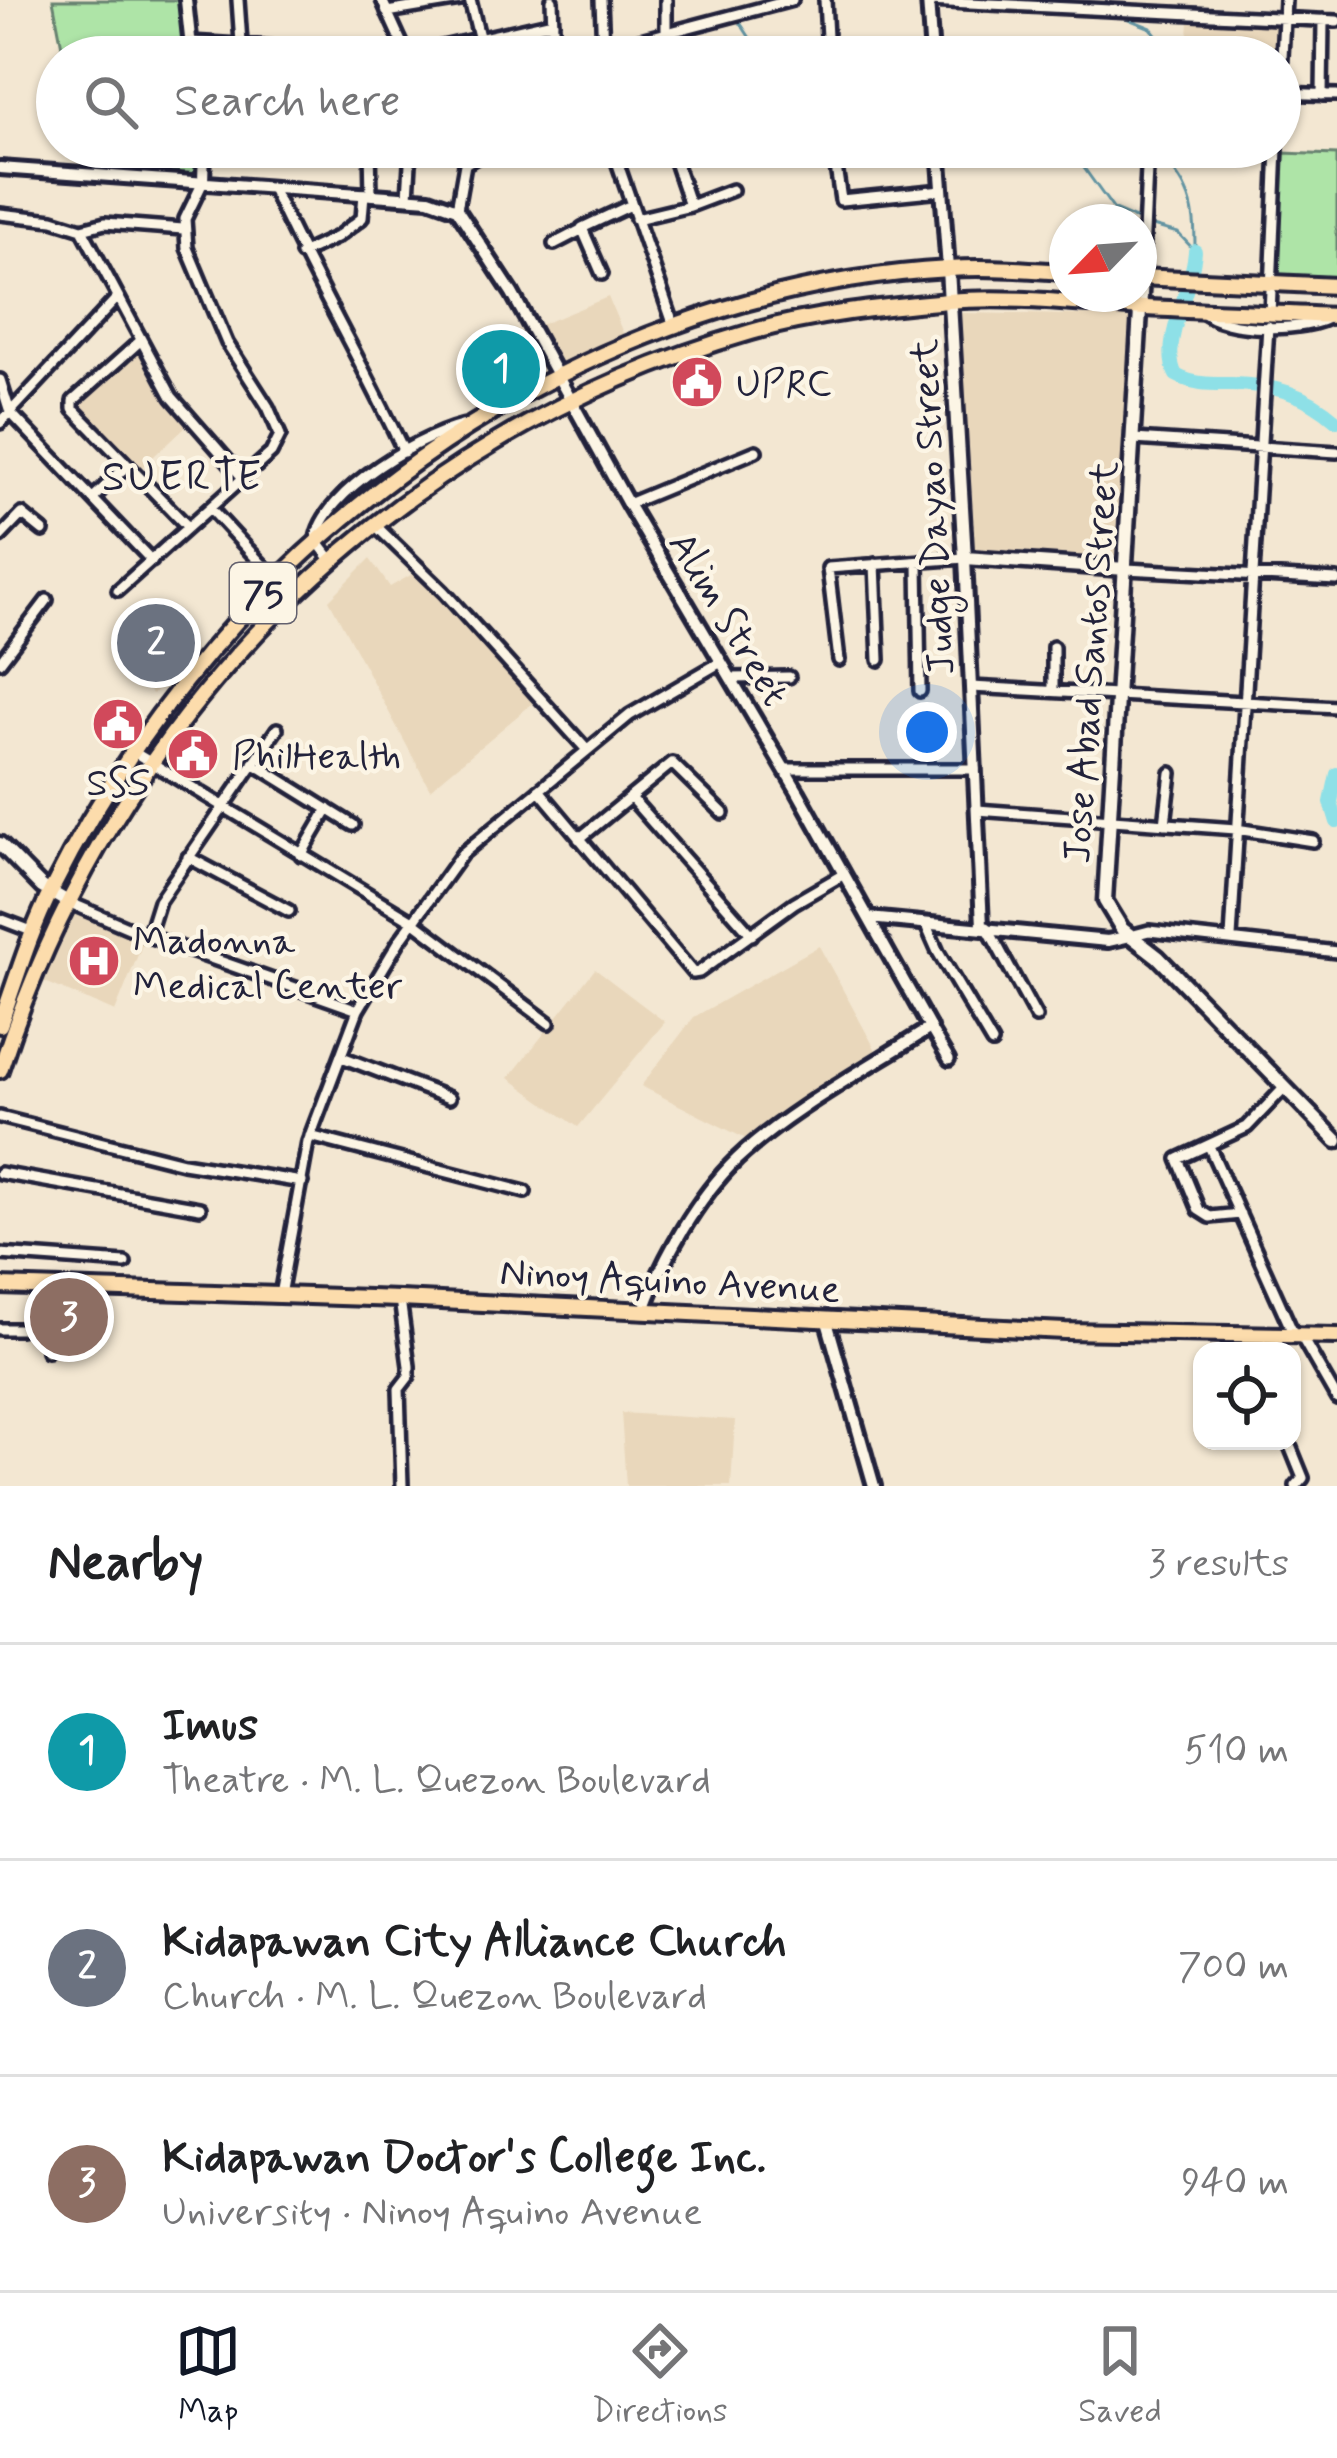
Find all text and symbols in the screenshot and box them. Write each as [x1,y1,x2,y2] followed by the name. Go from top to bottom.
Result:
[36,36,1301,168] search box
[78,69,144,135] icon: search
[174,73,401,132] text: Search here
[1049,204,1157,312] north arrow
[462,324,540,414] pin: 1
[900,337,972,676] street label: Judge Dayao Street
[669,354,725,410] public building icon: UPRC
[736,360,832,411] place label: UPRC
[102,451,264,506] district label: SUERTE
[1053,459,1132,865] street label: Jose Abad Santos Street
[655,523,799,716] street label: Alim Street
[230,563,296,623] road number: 75
[117,598,195,688] pin: 2
[90,696,146,752] public building icon: SSS
[897,702,957,762] your location
[165,726,221,782] public building icon: PhilHealth
[232,732,401,783] place label: PhilHealth
[86,759,150,810] place label: SSS
[133,917,403,1013] place label: Madonna Medical Center
[66,933,122,989] hospital icon: Madonna Medical Center
[498,1248,841,1317] street label: Ninoy Aquino Avenue
[30,1272,108,1362] pin: 3
[1193,1342,1301,1450] map controls
[1193,1342,1301,1450] button: locate
[48,1531,203,1597] text: Nearby
[1148,1539,1289,1590] text: 3 results
[162,1697,258,1756] text: Imus
[78,1726,96,1777] text: 1
[1184,1726,1289,1777] text: 510 m
[162,1756,711,1807] text: Theatre · M. L. Quezon Boulevard
[162,1913,787,1972] text: Kidapawan City Alliance Church
[77,1942,97,1993] text: 2
[1178,1942,1289,1993] text: 700 m
[162,1972,707,2023] text: Church · M. L. Quezon Boulevard
[162,2129,766,2188] text: Kidapawan Doctor's College Inc.
[78,2158,96,2209] text: 3
[1181,2158,1289,2209] text: 940 m
[162,2188,702,2239] text: University · Ninoy Aquino Avenue
[175,2318,241,2434] tab: Map
[592,2318,728,2434] tab: Directions
[1078,2318,1162,2434] tab: Saved

